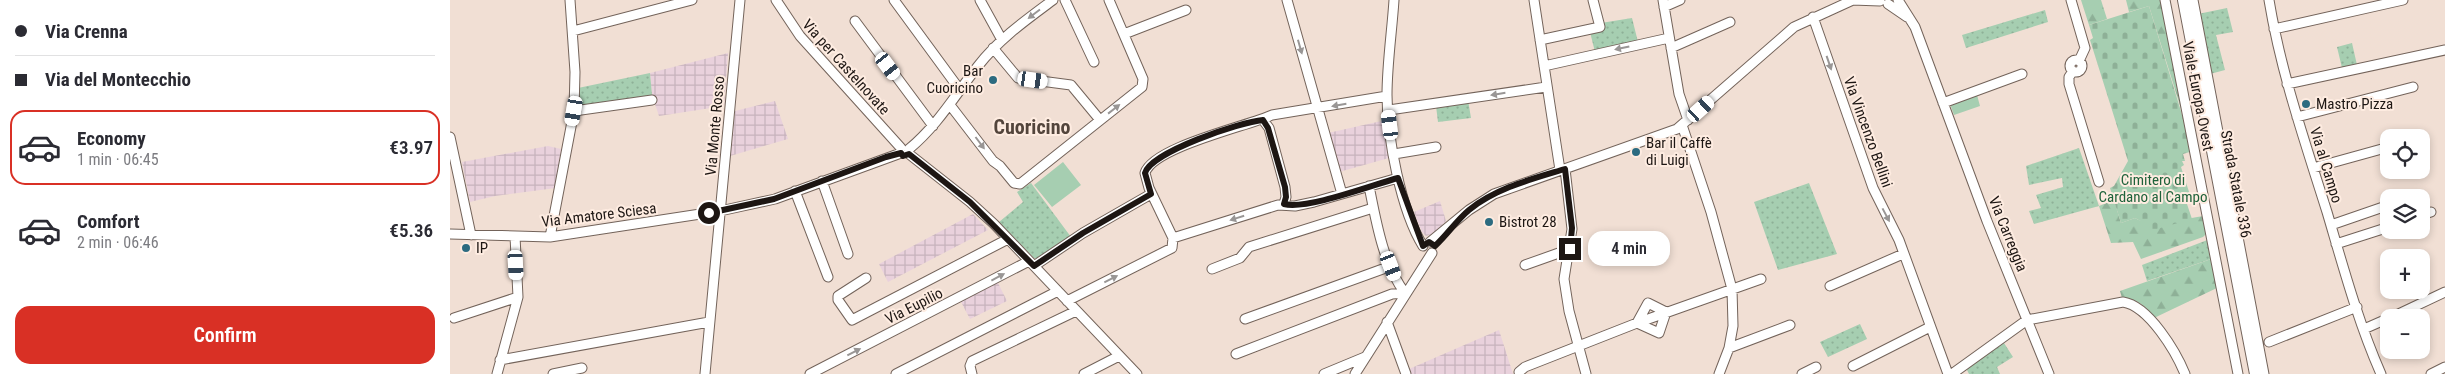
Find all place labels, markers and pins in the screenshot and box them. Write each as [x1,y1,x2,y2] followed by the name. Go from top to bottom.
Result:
[927,62,983,97] place label: Bar Cuoricino
[987,74,999,86] marker: Bar Cuoricino
[2316,95,2393,113] place label: Mastro Pizza
[2300,98,2312,110] marker: Mastro Pizza
[1646,134,1712,169] place label: Bar il Caffè di Luigi
[1630,146,1642,158] marker: Bar il Caffè di Luigi
[1499,213,1557,231] place label: Bistrot 28
[1483,216,1495,228] marker: Bistrot 28
[476,239,488,257] place label: IP
[460,242,472,254] marker: IP

